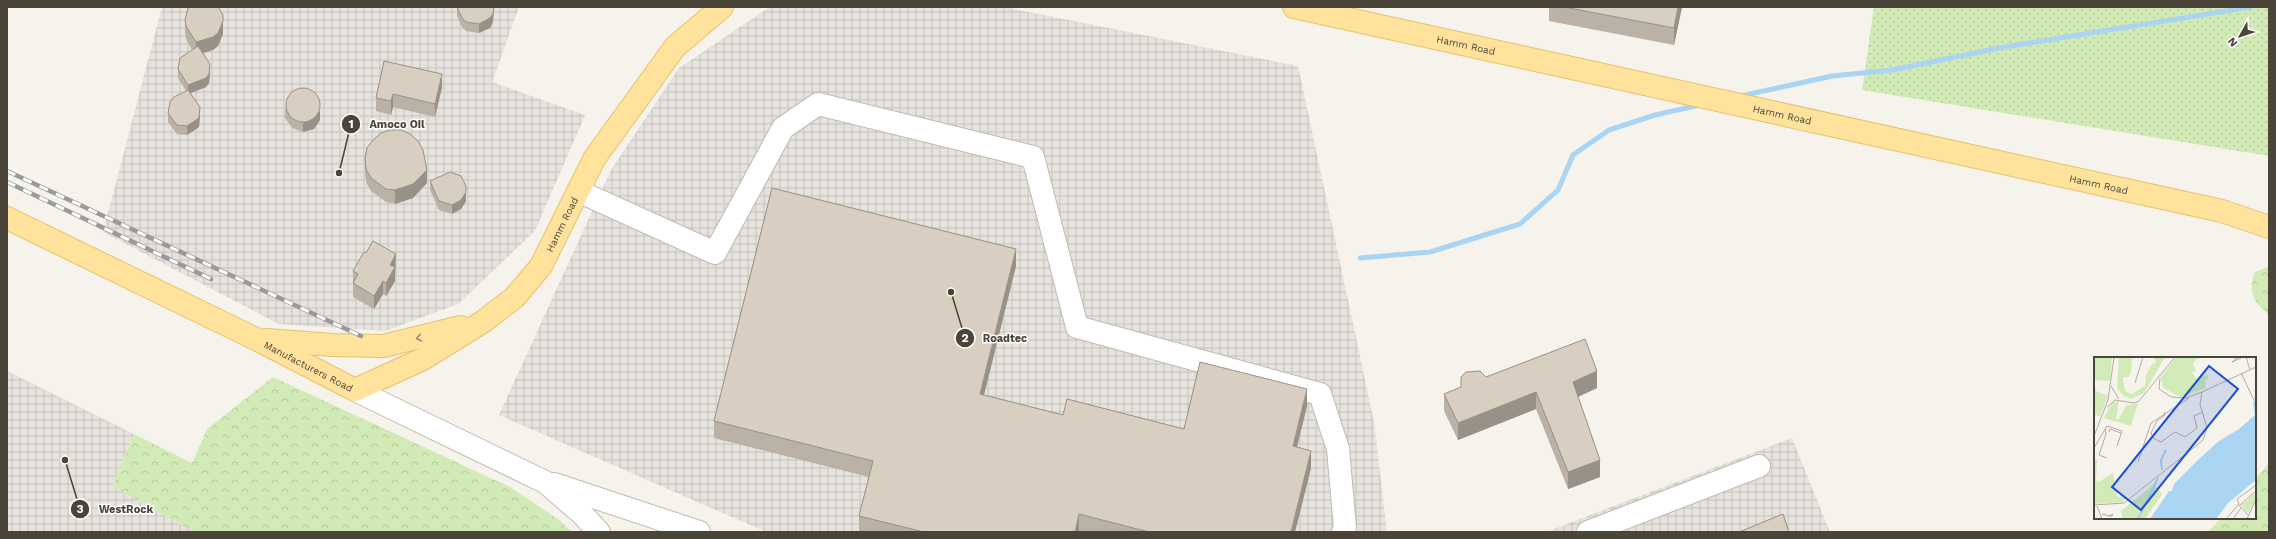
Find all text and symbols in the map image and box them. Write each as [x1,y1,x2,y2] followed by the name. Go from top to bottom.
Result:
[2220,16,2260,56] north arrow
[1435,33,1496,57] street label: Hamm Road
[2225,35,2240,49] text: N
[1752,103,1813,127] street label: Hamm Road
[341,112,433,135] callout: Amoco Oil
[348,117,354,131] text: 1
[369,118,425,131] text: Amoco Oil
[2068,173,2129,196] street label: Hamm Road
[544,195,580,254] street label: Hamm Road
[955,326,1036,349] callout: Roadtec
[961,331,969,345] text: 2
[983,332,1027,345] text: Roadtec
[416,333,422,341] one-way arrow
[262,339,355,394] street label: Manufacturers Road
[2094,357,2256,519] inset map
[70,497,161,520] callout: WestRock
[76,502,84,516] text: 3
[99,503,153,516] text: WestRock

